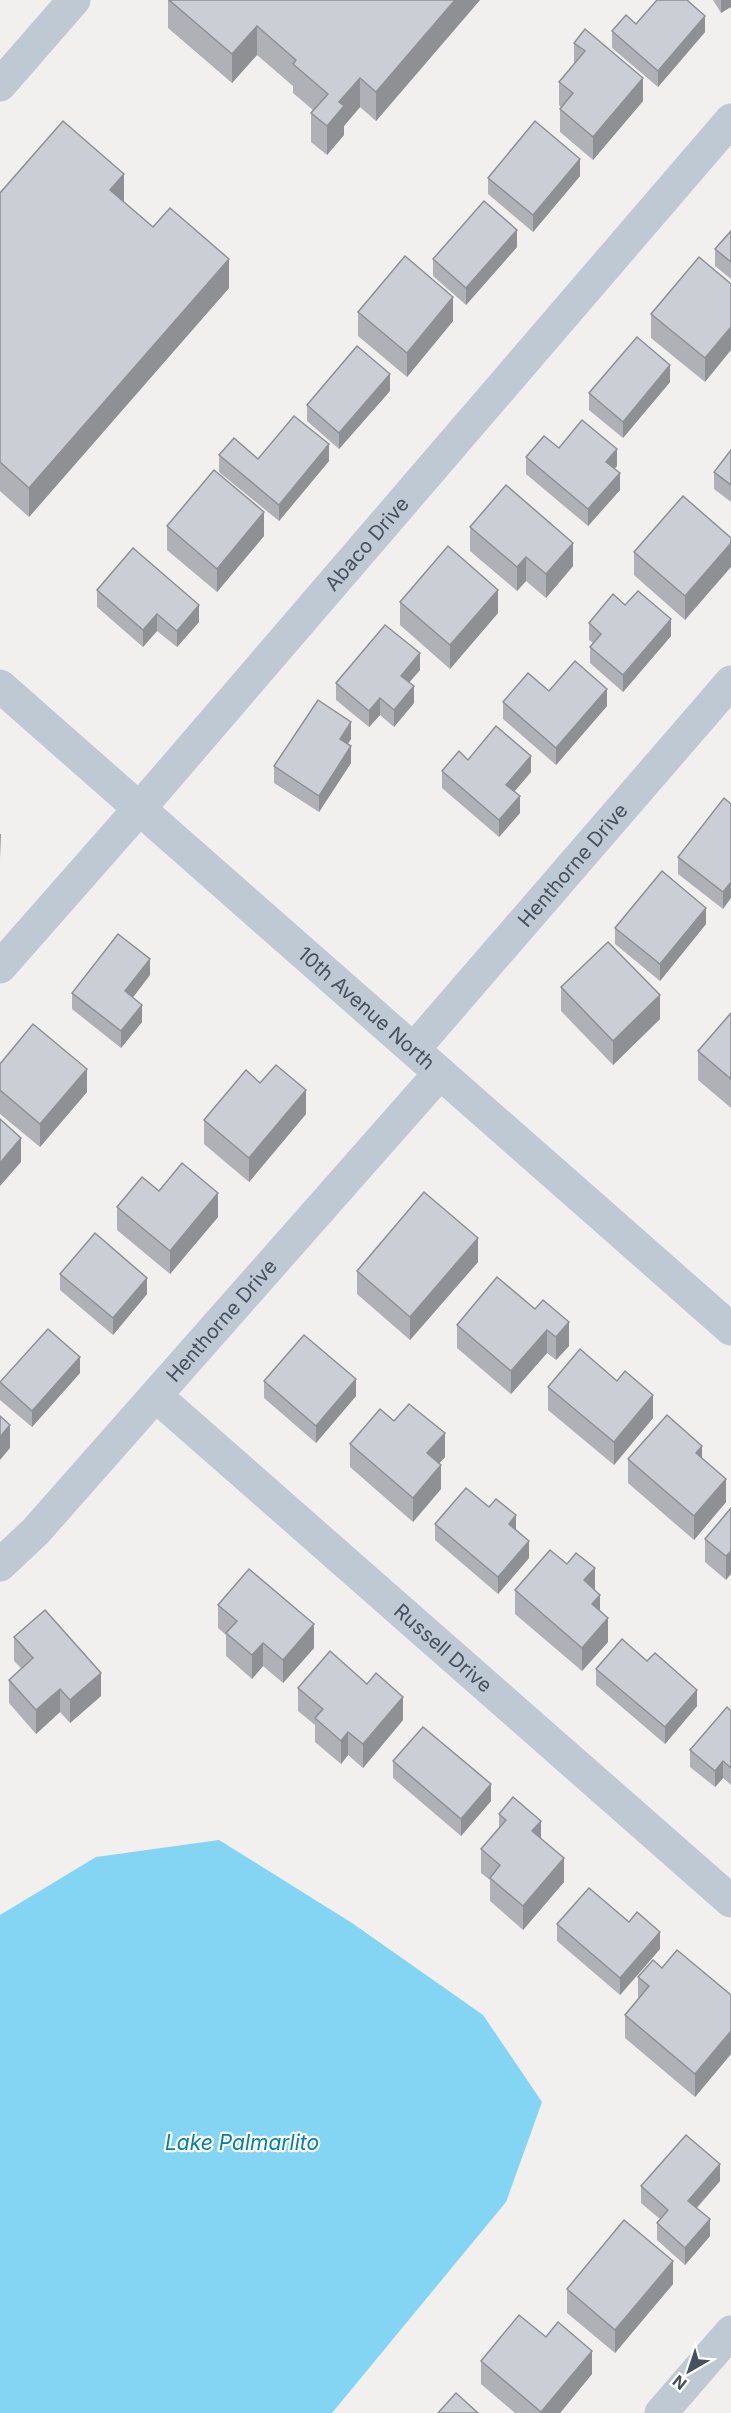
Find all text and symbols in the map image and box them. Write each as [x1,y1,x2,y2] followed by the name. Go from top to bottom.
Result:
[320,492,414,596] street label: Abaco Drive
[513,798,633,932] street label: Henthorne Drive
[293,942,440,1075] street label: 10th Avenue North
[161,1254,282,1387] street label: Henthorne Drive
[389,1599,497,1698] street label: Russell Drive
[165,2130,319,2155] water label: Lake Palmarlito
[659,2341,719,2401] north arrow
[669,2371,691,2394] text: N

